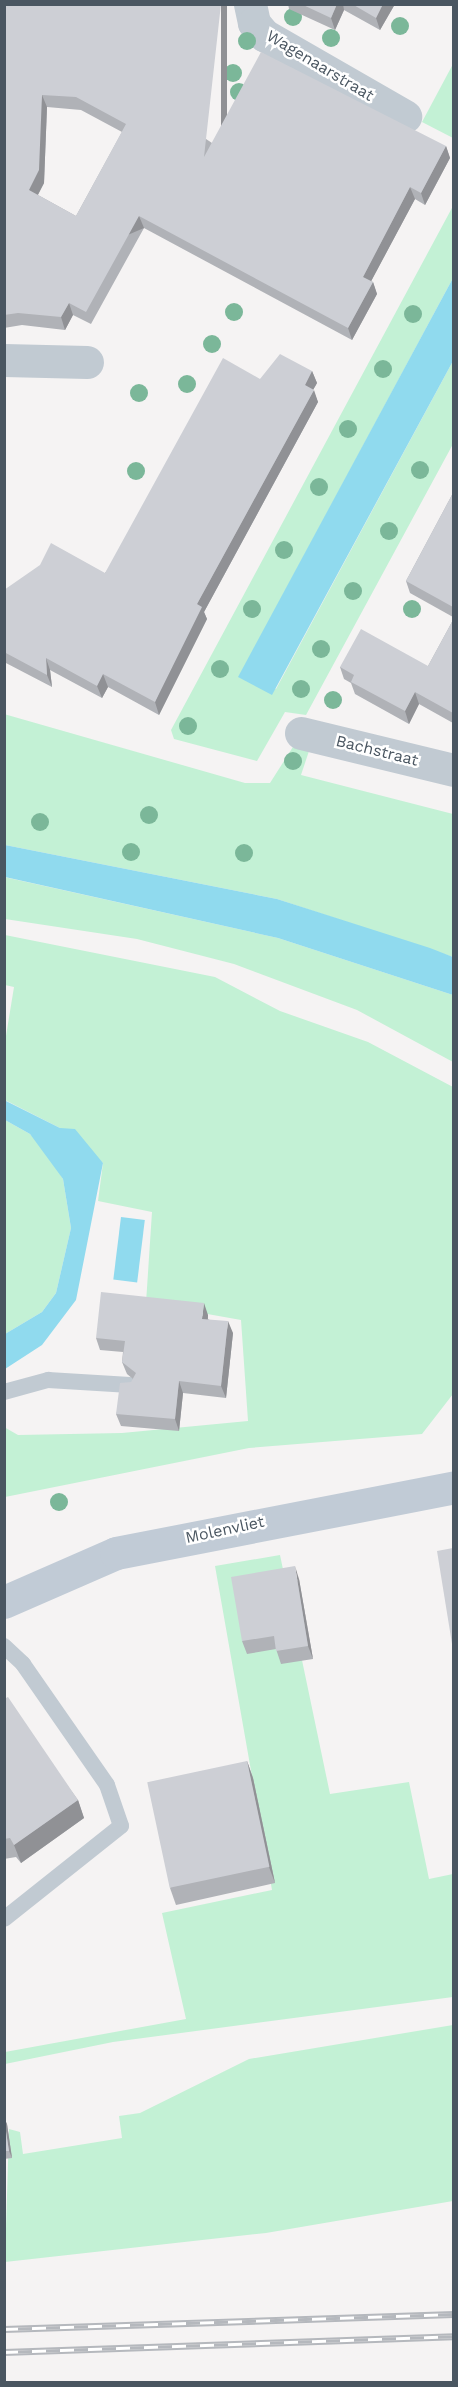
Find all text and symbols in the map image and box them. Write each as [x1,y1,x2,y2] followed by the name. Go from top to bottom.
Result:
[263,26,377,106] street label: Wagenaarstraat
[334,731,420,771] street label: Bachstraat
[184,1512,266,1548] street label: Molenvliet

